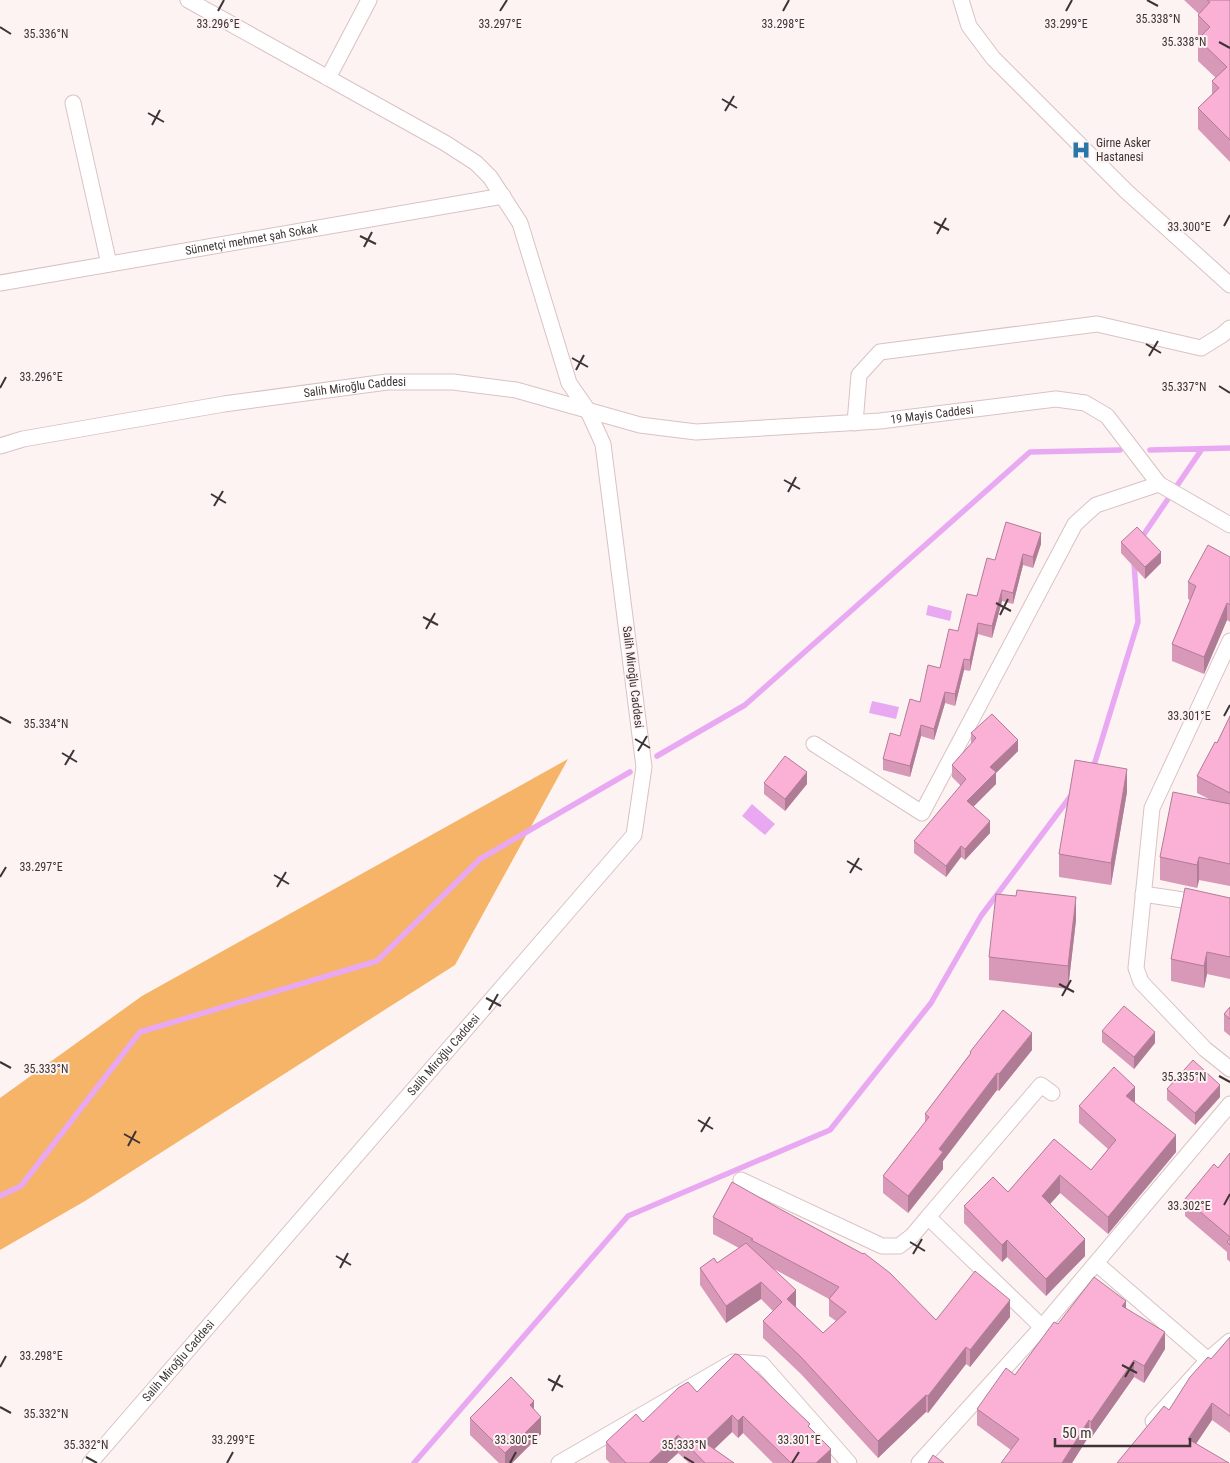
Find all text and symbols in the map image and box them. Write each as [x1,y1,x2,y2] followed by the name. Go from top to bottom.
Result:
[1136,12,1180,26] text: 35.338°N
[196,17,240,31] text: 33.296°E
[478,17,522,31] text: 33.297°E
[761,17,805,31] text: 33.298°E
[1044,17,1088,31] text: 33.299°E
[24,27,68,41] text: 35.336°N
[1162,35,1206,49] text: 35.338°N
[1096,136,1151,164] place label: Girne Asker Hastanesi
[1070,139,1092,161] hospital icon: Girne Asker Hastanesi
[1167,220,1211,234] text: 33.300°E
[184,221,319,258] street label: Sünnetçi mehmet şah Sokak
[19,370,63,384] text: 33.296°E
[303,375,406,400] street label: Salih Miroğlu Caddesi
[1162,380,1206,394] text: 35.337°N
[890,402,974,427] street label: 19 Mayis Caddesi
[620,625,646,729] street label: Salih Miroğlu Caddesi
[1167,709,1211,723] text: 33.301°E
[24,717,68,731] text: 35.334°N
[19,860,63,874] text: 33.297°E
[405,1011,483,1098] street label: Salih Miroğlu Caddesi
[24,1062,68,1076] text: 35.333°N
[1162,1070,1206,1084] text: 35.335°N
[1167,1199,1211,1213] text: 33.302°E
[139,1317,217,1405] street label: Salih Miroğlu Caddesi
[19,1349,63,1363] text: 33.298°E
[24,1407,68,1421] text: 35.332°N
[1055,1416,1190,1448] scale bar
[1062,1424,1092,1442] text: 50 m
[211,1433,255,1447] text: 33.299°E
[494,1433,538,1447] text: 33.300°E
[777,1433,821,1447] text: 33.301°E
[64,1438,108,1452] text: 35.332°N
[662,1438,706,1452] text: 35.333°N

